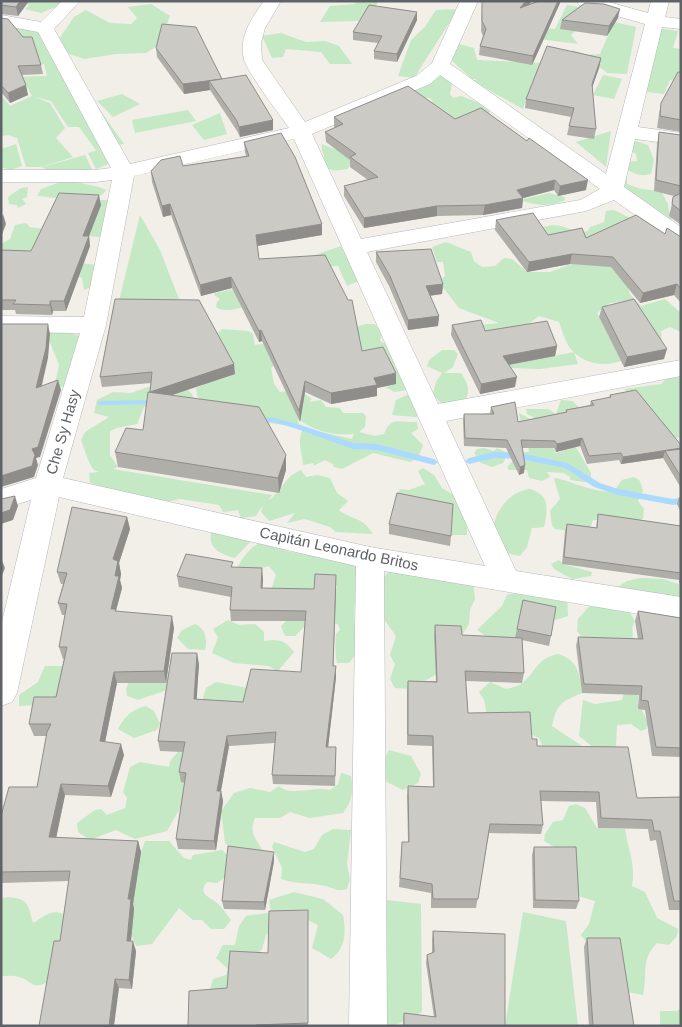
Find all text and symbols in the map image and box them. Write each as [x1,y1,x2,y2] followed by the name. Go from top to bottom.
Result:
[42,387,83,476] street label: Che Sy Hasy
[258,523,420,574] street label: Capitán Leonardo Britos

